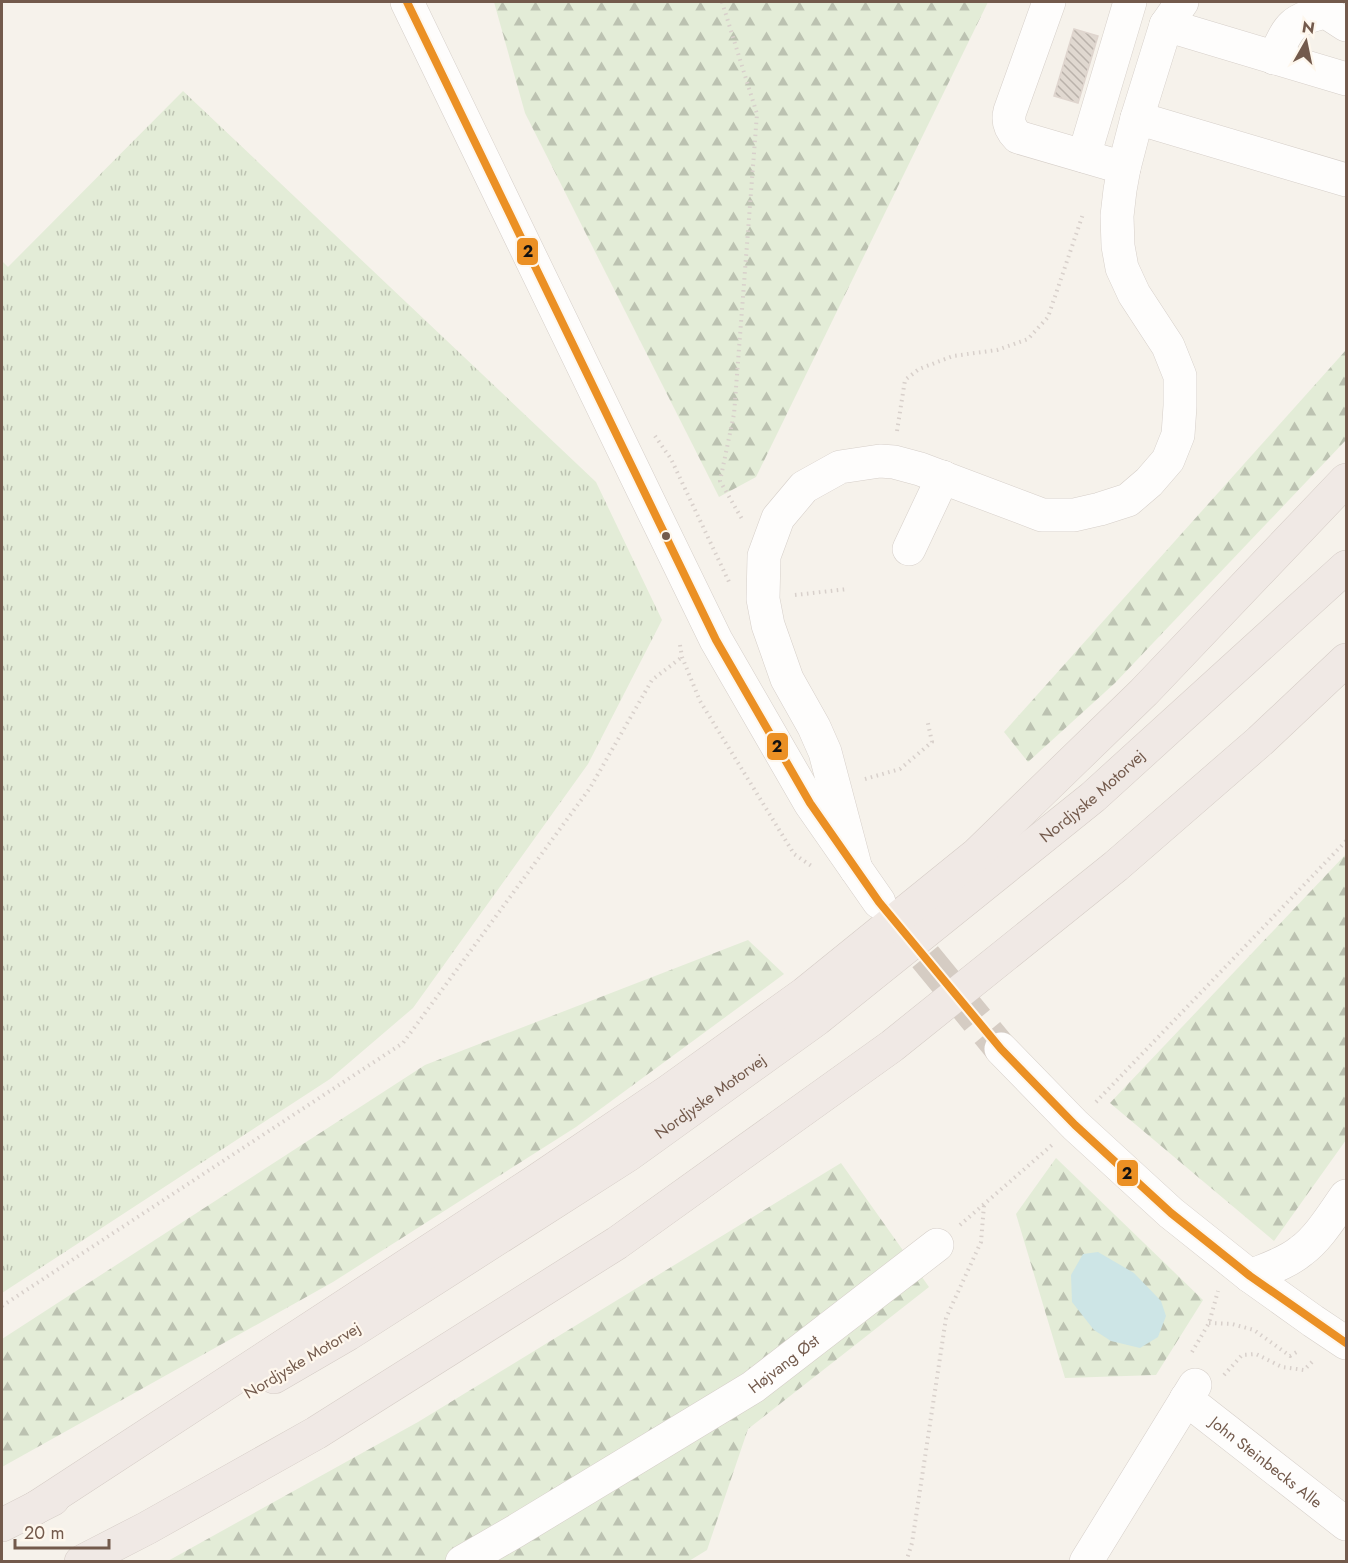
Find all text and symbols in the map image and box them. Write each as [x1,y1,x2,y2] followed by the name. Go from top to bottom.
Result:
[1276,12,1336,72] north arrow
[1300,15,1316,40] text: N
[516,237,539,266] line badge: 2
[523,240,533,263] text: 2
[660,530,672,542] unlabelled marker
[766,732,789,761] line badge: 2
[772,735,782,758] text: 2
[1035,744,1150,848] street label: Nordjyske Motorvej
[650,1048,771,1144] street label: Nordjyske Motorvej
[1116,1159,1139,1187] line badge: 2
[1122,1162,1132,1185] text: 2
[240,1316,365,1404] street label: Nordjyske Motorvej
[743,1329,824,1399] street label: Højvang Øst
[1203,1410,1327,1513] street label: John Steinbecks Alle
[15,1512,110,1550] scale bar
[24,1520,64,1546] text: 20 m

